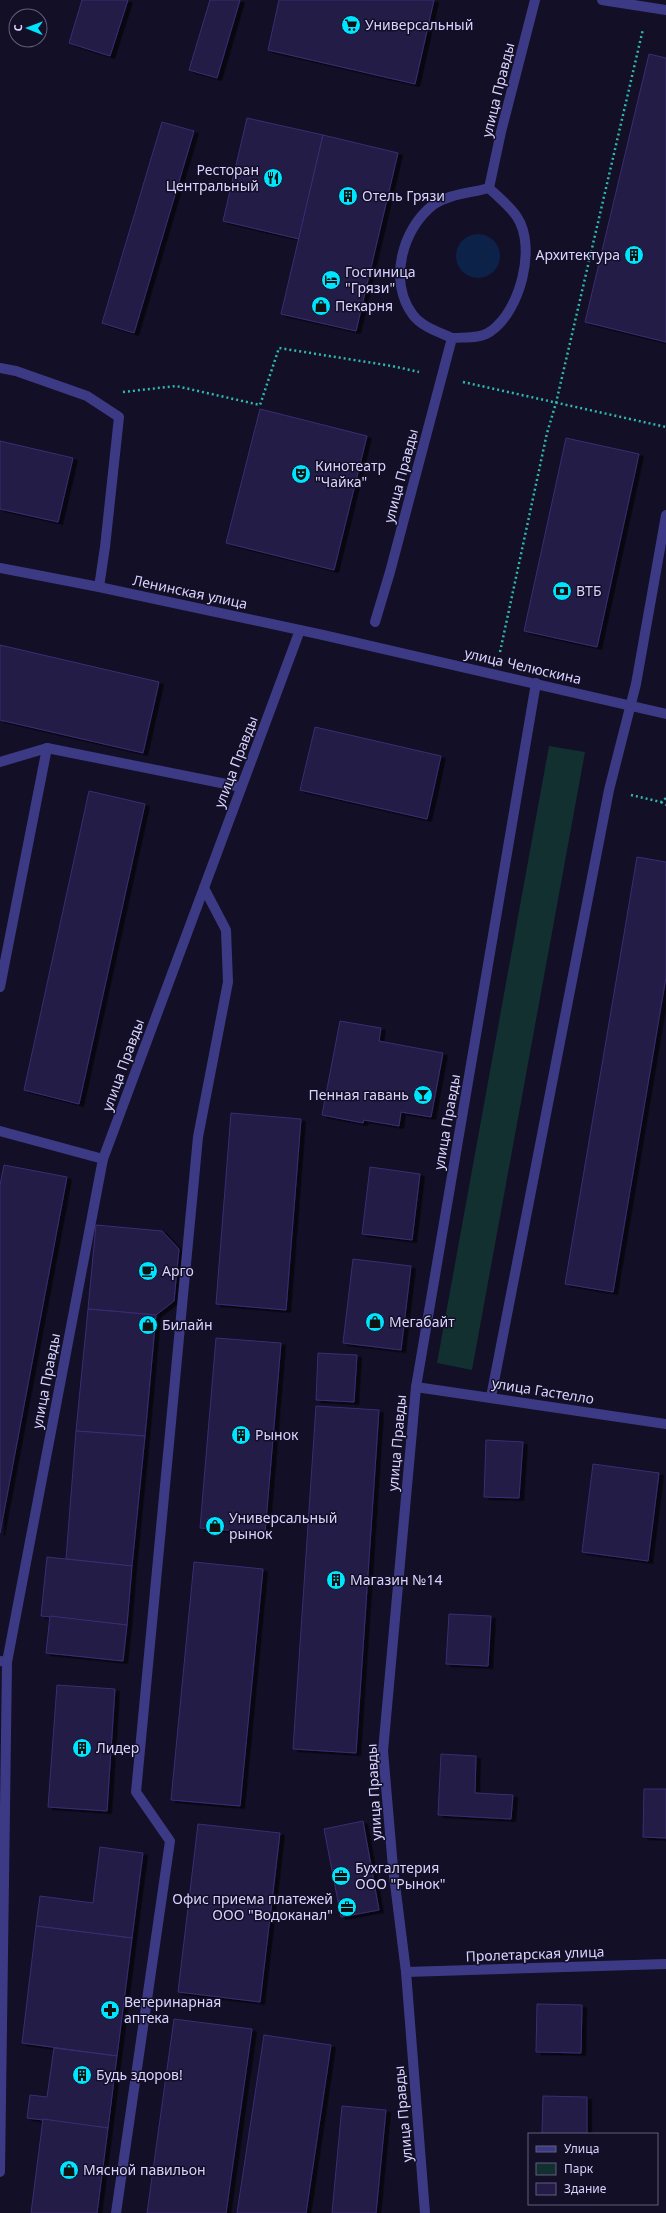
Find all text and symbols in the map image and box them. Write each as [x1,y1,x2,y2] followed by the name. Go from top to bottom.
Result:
[8,8,48,48] north arrow
[340,14,362,36] supermarket icon: Универсальный
[365,15,473,34] place label: Универсальный
[10,24,25,32] text: С
[477,41,518,139] street label: улица Правды
[166,160,259,195] place label: Ресторан Центральный
[262,167,284,189] restaurant icon: Ресторан Центральный
[337,185,359,207] building icon: Отель Грязи
[362,186,445,205] place label: Отель Грязи
[623,244,645,266] building icon: Архитектура
[536,245,620,264] place label: Архитектура
[345,262,416,297] place label: Гостиница "Грязи"
[320,269,342,291] hotel icon: Гостиница "Грязи"
[310,295,332,317] shop icon: Пекарня
[335,296,393,315] place label: Пекарня
[379,427,422,525] street label: улица Правды
[315,456,386,491] place label: Кинотеатр "Чайка"
[290,463,312,485] theatre icon: Кинотеатр "Чайка"
[131,570,249,613] street label: Ленинская улица
[551,580,573,602] bank icon: ВТБ
[576,581,601,600] place label: ВТБ
[463,643,583,688] street label: улица Челюскина
[209,713,262,810] street label: улица Правды
[97,1016,148,1114] street label: улица Правды
[429,1073,464,1171] street label: улица Правды
[412,1084,434,1106] bar icon: Пенная гавань
[309,1085,409,1104] place label: Пенная гавань
[137,1260,159,1282] cafe icon: Арго
[162,1261,194,1280] place label: Арго
[364,1311,386,1333] shop icon: Мегабайт
[389,1312,455,1331] place label: Мегабайт
[137,1314,159,1336] shop icon: Билайн
[162,1315,213,1334] place label: Билайн
[27,1332,64,1430] street label: улица Правды
[491,1373,596,1408] street label: улица Гастелло
[383,1394,410,1492] street label: улица Правды
[230,1424,252,1446] building icon: Рынок
[255,1425,299,1444] place label: Рынок
[229,1508,337,1543] place label: Универсальный рынок
[204,1515,226,1537] shop icon: Универсальный рынок
[325,1569,347,1591] building icon: Магазин №14
[350,1570,442,1589] place label: Магазин №14
[71,1737,93,1759] building icon: Лидер
[96,1738,139,1757] place label: Лидер
[361,1743,386,1841] street label: улица Правды
[355,1858,445,1893] place label: Бухгалтерия ООО "Рынок"
[330,1865,352,1887] office icon: Бухгалтерия ООО "Рынок"
[172,1889,333,1924] place label: Офис приема платежей ООО "Водоканал"
[336,1896,358,1918] office icon: Офис приема платежей ООО "Водоканал"
[465,1942,605,1965] street label: Пролетарская улица
[124,1992,221,2027] place label: Ветеринарная аптека
[99,1999,121,2021] pharmacy icon: Ветеринарная аптека
[71,2064,93,2086] building icon: Будь здоров!
[96,2065,183,2084] place label: Будь здоров!
[389,2065,416,2163] street label: улица Правды
[528,2133,658,2205] legend
[564,2140,599,2157] text: Улица
[58,2159,80,2181] shop icon: Мясной павильон
[83,2160,206,2179] place label: Мясной павильон
[564,2160,594,2177] text: Парк
[564,2180,607,2197] text: Здание

